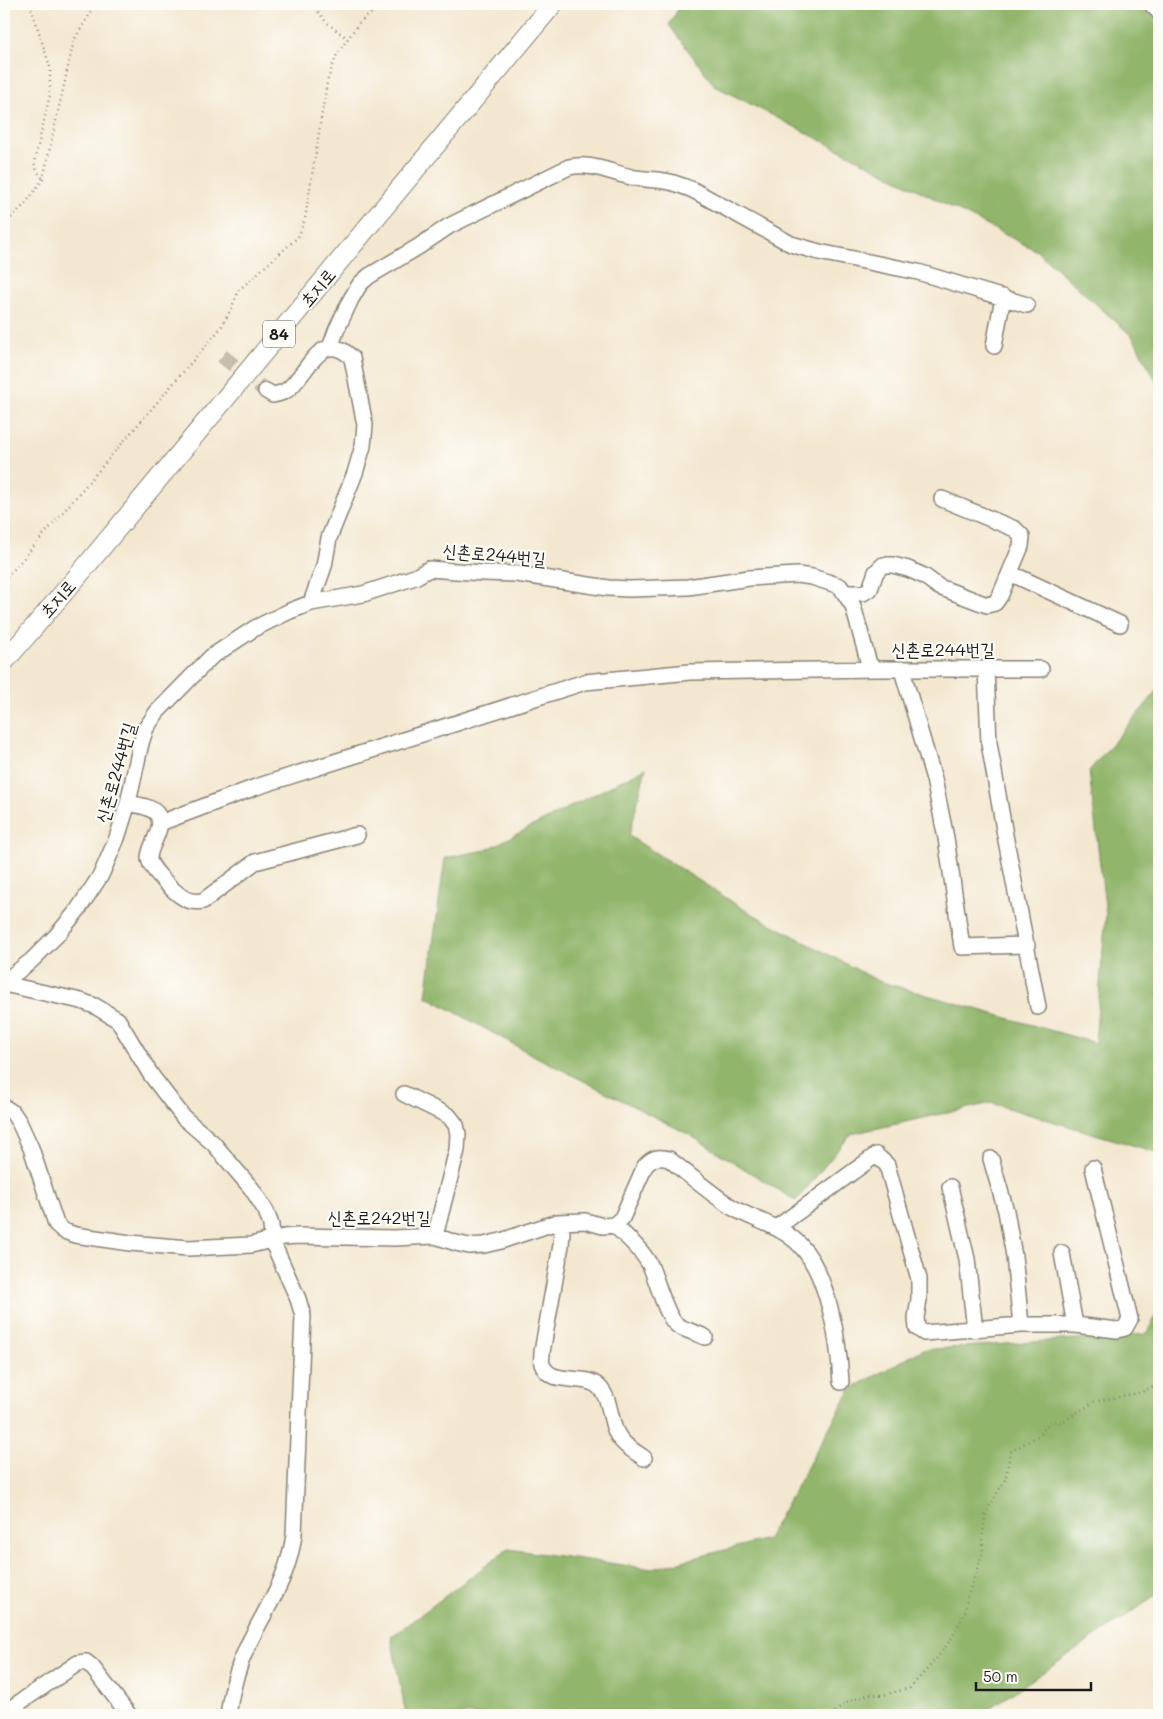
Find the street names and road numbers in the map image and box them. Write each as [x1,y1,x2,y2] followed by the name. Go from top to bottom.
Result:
[294,263,340,312] street label: 초지로
[263,320,295,348] road number: 84
[441,538,547,571] street label: 신촌로244번길
[34,574,81,623] street label: 초지로
[891,637,995,661] street label: 신촌로244번길
[89,719,141,826] street label: 신촌로244번길
[327,1205,431,1229] street label: 신촌로242번길

